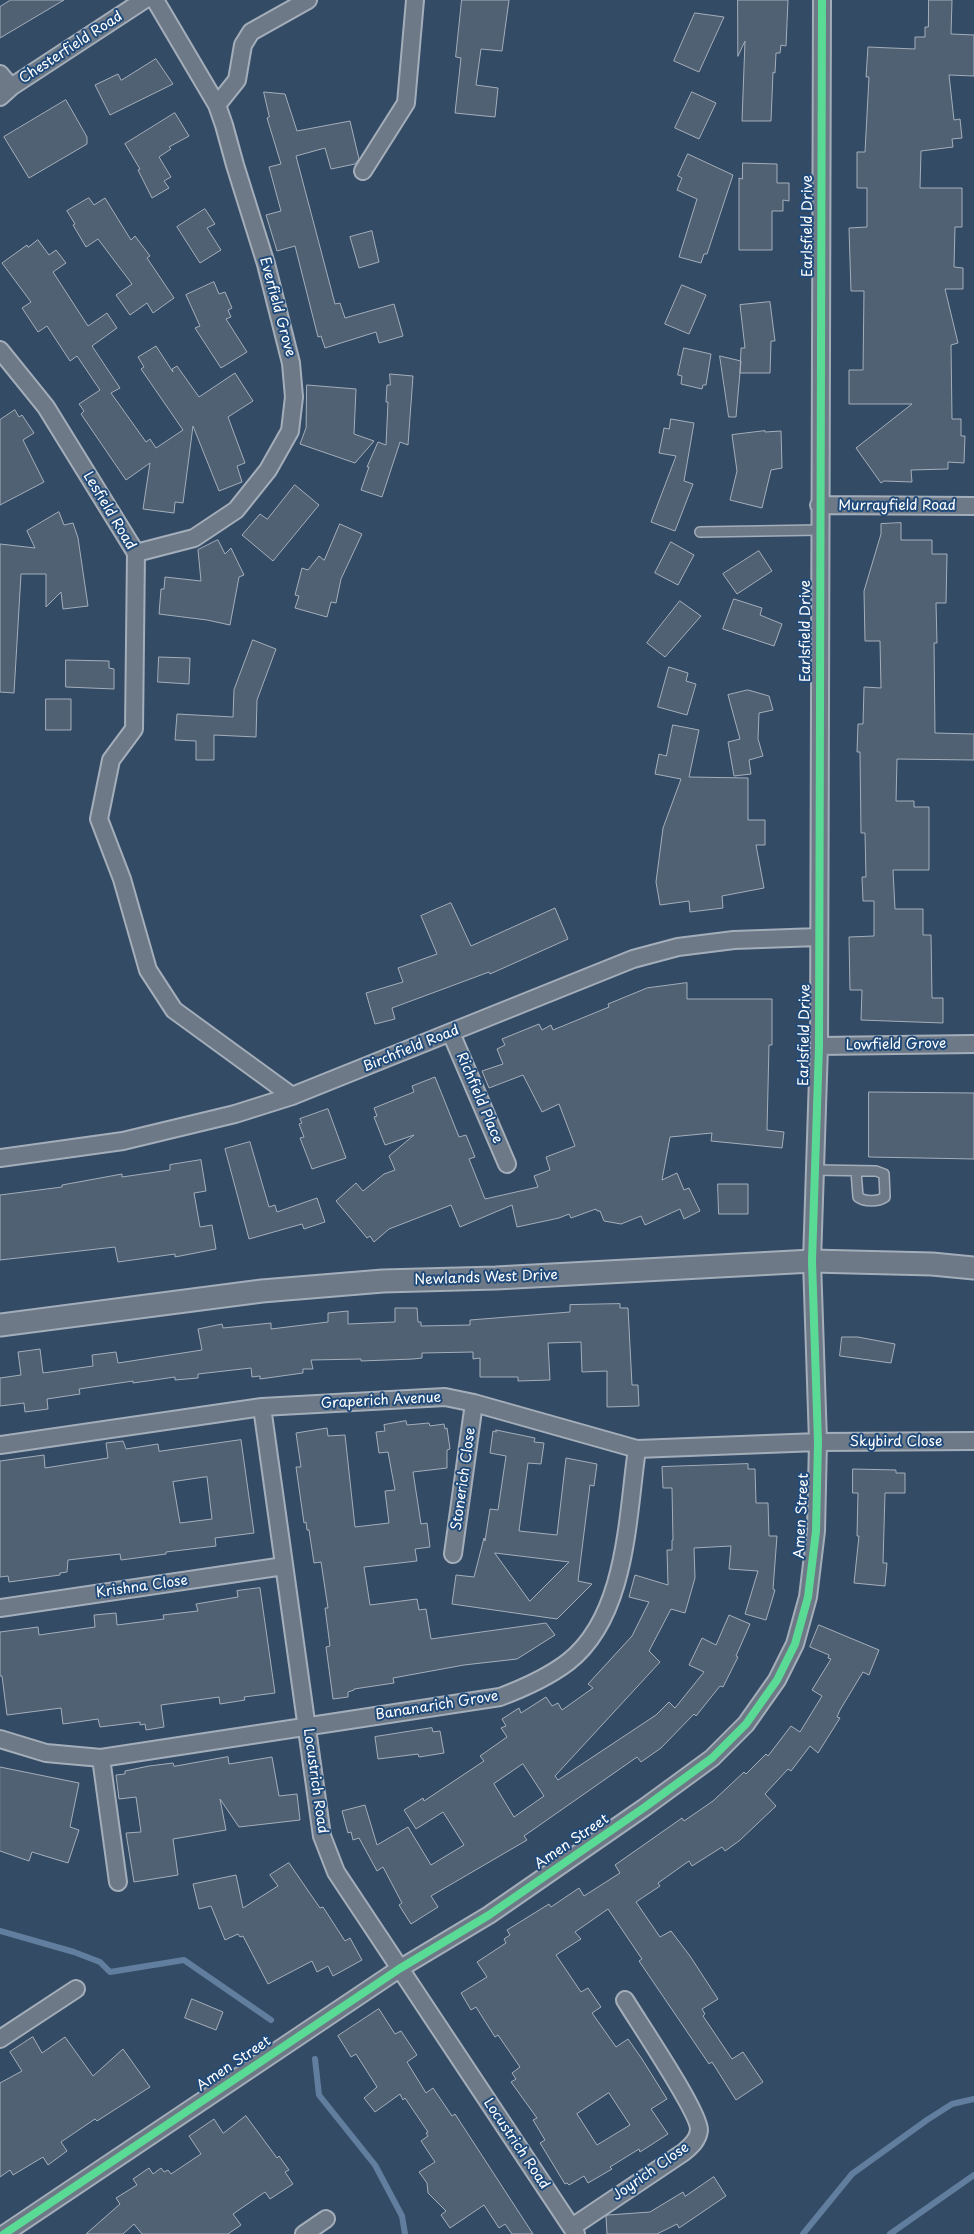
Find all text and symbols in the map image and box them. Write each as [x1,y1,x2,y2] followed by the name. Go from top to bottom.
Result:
[16,8,126,88] street label: Chesterfield Road
[800,175,816,277] street label: Earlsfield Drive
[256,255,298,359] street label: Everfield Grove
[79,469,139,553] street label: Lesfield Road
[838,498,956,514] street label: Murrayfield Road
[798,580,814,682] street label: Earlsfield Drive
[796,984,814,1086] street label: Earlsfield Drive
[360,1022,462,1076] street label: Birchfield Road
[845,1036,947,1054] street label: Lowfield Grove
[452,1050,506,1146] street label: Richfield Place
[414,1267,558,1289] street label: Newlands West Drive
[320,1389,442,1413] street label: Graperich Avenue
[448,1426,480,1532] street label: Stonerich Close
[850,1434,942,1450] street label: Skybird Close
[791,1473,813,1559] street label: Amen Street
[95,1572,189,1602] street label: Krishna Close
[374,1688,500,1724] street label: Bananarich Grove
[299,1727,331,1835] street label: Locustrich Road
[532,1811,612,1873] street label: Amen Street
[194,2033,274,2095] street label: Amen Street
[479,2095,553,2193] street label: Locustrich Road
[609,2139,693,2205] street label: Joyrich Close

